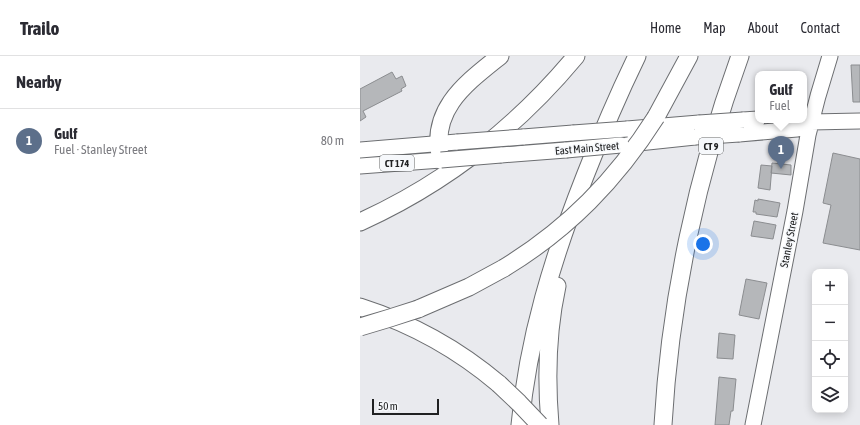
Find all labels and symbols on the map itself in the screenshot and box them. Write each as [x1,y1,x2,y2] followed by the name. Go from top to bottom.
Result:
[768,136,794,169] pin: 1
[699,138,723,154] road number: CT 9
[554,139,620,157] street label: East Main Street
[380,155,414,171] road number: CT 174
[778,211,800,269] street label: Stanley Street
[693,234,713,254] your location
[372,397,439,416] scale bar

